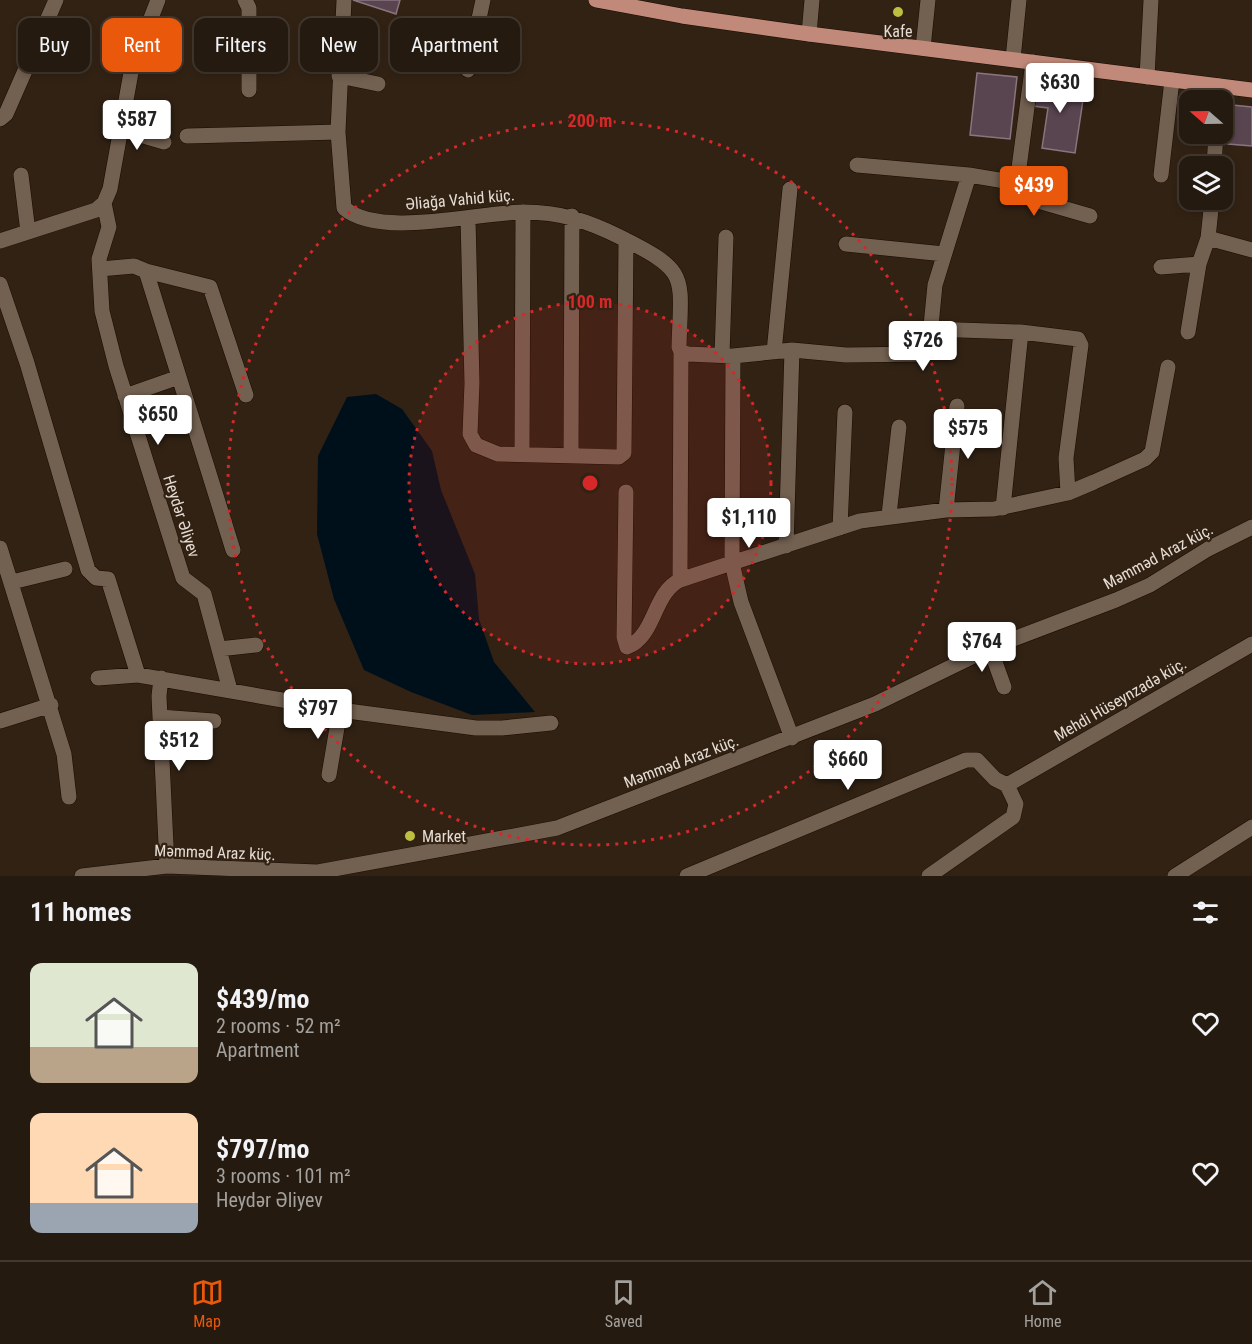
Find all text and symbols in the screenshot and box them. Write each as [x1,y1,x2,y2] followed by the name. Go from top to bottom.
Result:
[891,5,905,19] marker: Kafe
[18,18,90,72] chip: Buy
[102,18,182,72] chip: Rent
[194,18,288,72] chip: Filters
[300,18,378,72] chip: New
[390,18,520,72] chip: Apartment
[884,22,912,41] place label: Kafe
[1024,63,1096,114] pin: $630
[1040,70,1080,94] text: $630
[1179,90,1233,144] north arrow
[1179,90,1233,210] map controls
[101,100,173,151] pin: $587
[117,107,157,131] text: $587
[568,110,612,131] text: 200 m
[1179,156,1233,210] button: layers
[998,166,1070,217] pin: $439
[1014,173,1054,197] text: $439
[405,185,515,214] street label: Əliağa Vahid küç.
[568,291,612,312] text: 100 m
[887,321,959,372] pin: $726
[903,328,943,352] text: $726
[122,395,194,446] pin: $650
[138,402,178,426] text: $650
[932,409,1004,460] pin: $575
[948,416,988,440] text: $575
[159,473,204,560] street label: Heydər Əliyev
[580,473,600,493] centre of rings
[700,498,798,549] pin: $1,110
[721,505,777,529] text: $1,110
[1100,520,1216,593] street label: Məmməd Araz küç.
[946,622,1018,673] pin: $764
[962,629,1002,653] text: $764
[1051,654,1190,745] street label: Mehdi Hüseynzadə küç.
[282,689,354,740] pin: $797
[298,696,338,720] text: $797
[143,721,215,772] pin: $512
[159,728,199,752] text: $512
[621,731,741,792] street label: Məmməd Araz küç.
[812,740,884,791] pin: $660
[828,747,868,771] text: $660
[422,827,466,846] place label: Market
[403,829,417,843] marker: Market
[154,841,276,864] street label: Məmməd Araz küç.
[1189,896,1222,929] icon: filters
[30,897,132,927] text: 11 homes
[216,984,309,1014] text: $439/mo
[78,987,150,1059] icon: home
[1189,1007,1222,1040] icon: heart
[216,1014,341,1038] text: 2 rooms · 52 m²
[216,1038,300,1062] text: Apartment
[216,1134,309,1164] text: $797/mo
[78,1137,150,1209] icon: home
[1189,1157,1222,1190] icon: heart
[216,1164,351,1188] text: 3 rooms · 101 m²
[216,1188,323,1212] text: Heydər Əliyev
[191,1276,224,1331] tab: Map
[605,1276,643,1331] tab: Saved
[1024,1276,1061,1331] tab: Home

